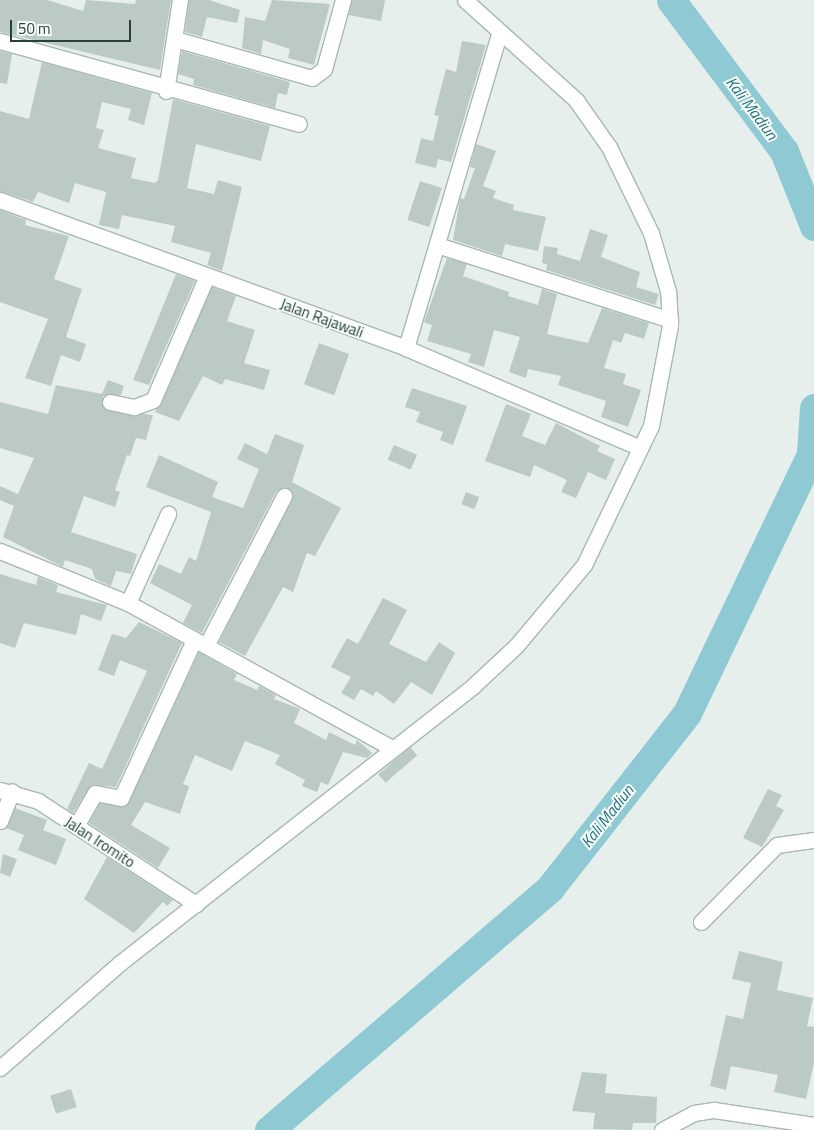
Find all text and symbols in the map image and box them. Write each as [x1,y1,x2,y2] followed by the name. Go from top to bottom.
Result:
[12,10,134,42] scale bar
[18,17,51,40] text: 50 m
[722,73,782,143] water label: Kali Madiun
[278,295,366,341] street label: Jalan Rajawali
[577,781,637,851] water label: Kali Madiun
[62,813,138,871] street label: Jalan Iromito

